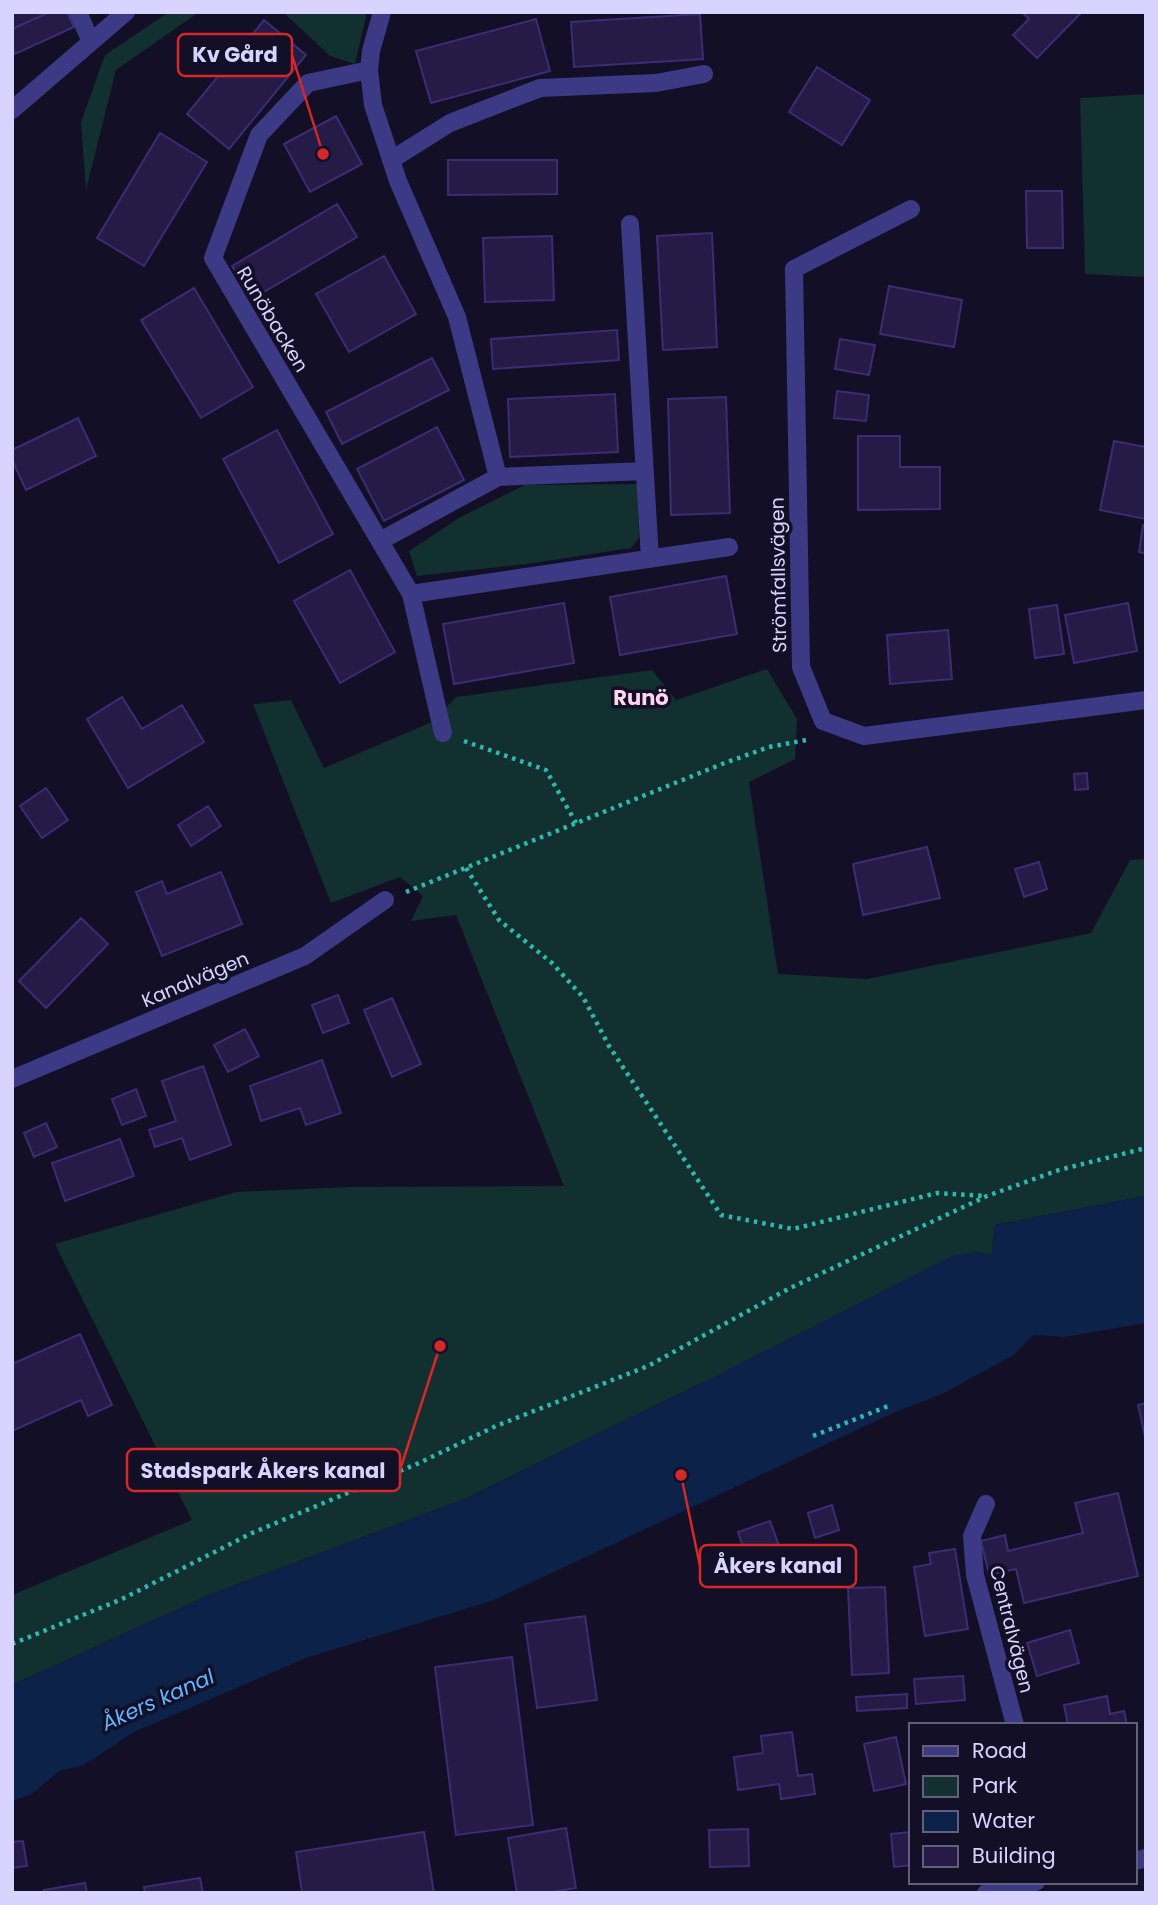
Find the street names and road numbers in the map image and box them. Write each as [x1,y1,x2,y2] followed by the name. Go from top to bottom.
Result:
[230,261,315,377] street label: Runöbacken
[764,497,793,653] street label: Strömfallsvägen
[137,945,253,1014] street label: Kanalvägen
[983,1563,1040,1696] street label: Centralvägen

